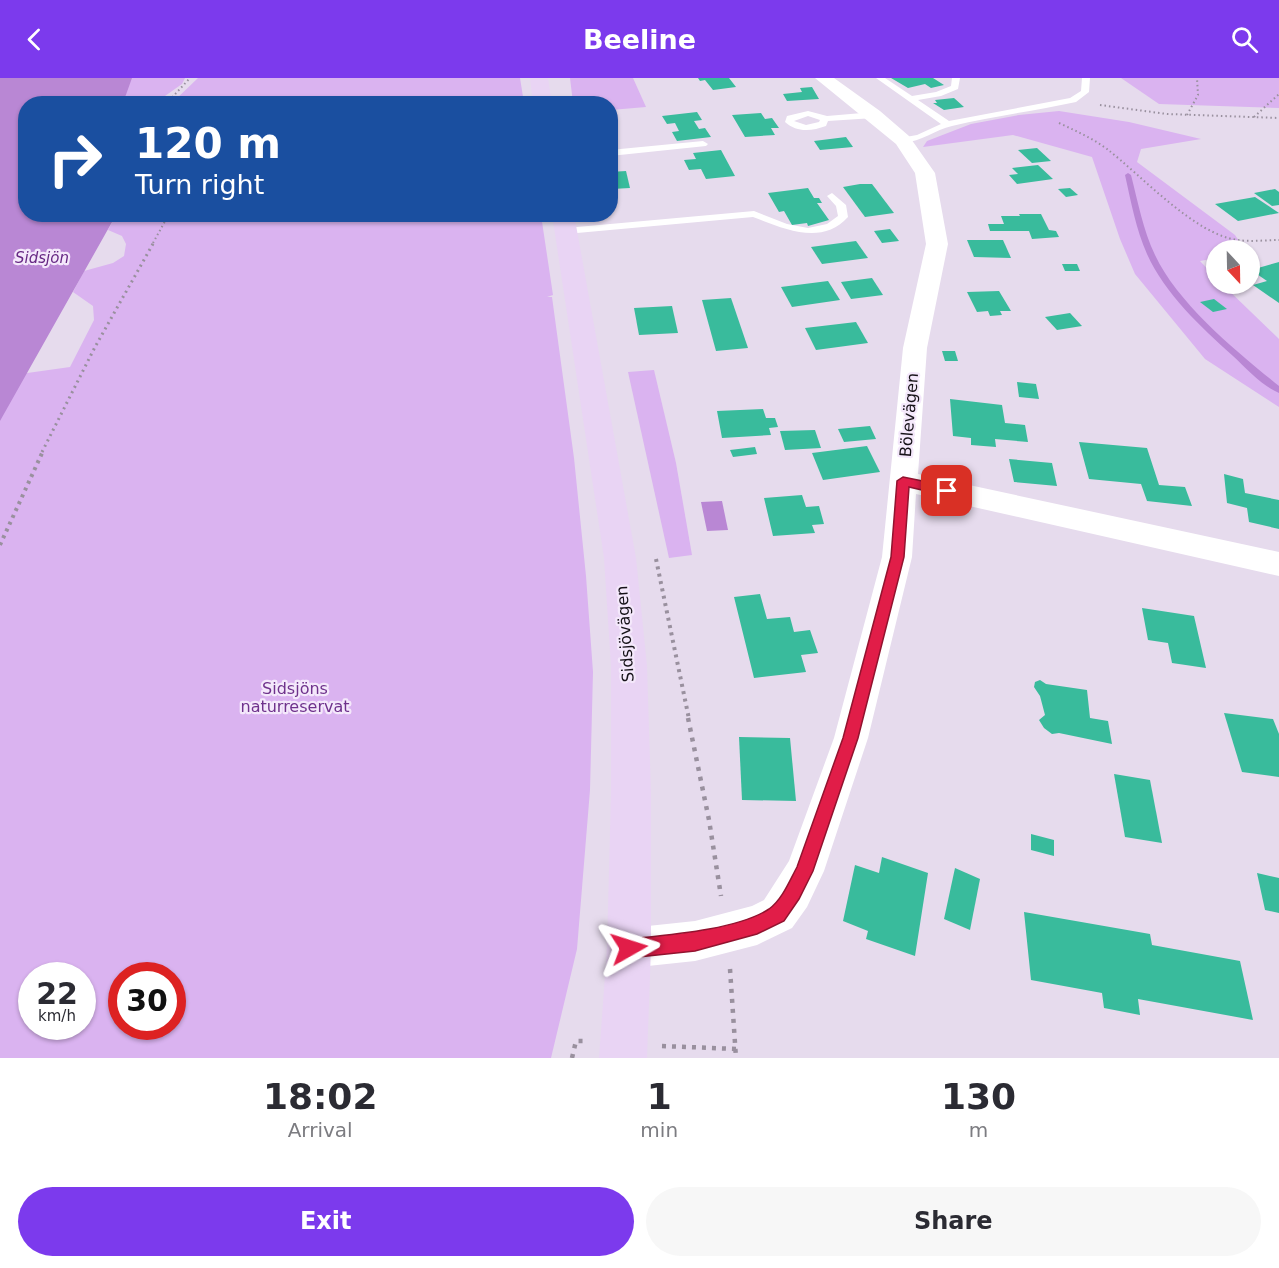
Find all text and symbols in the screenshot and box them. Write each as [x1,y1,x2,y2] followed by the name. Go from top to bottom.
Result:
[18,23,51,56] icon: back
[1228,23,1261,56] icon: search
[583,24,696,55] text: Beeline
[135,119,281,168] text: 120 m
[36,120,114,198] icon: right
[135,169,264,200] text: Turn right
[1206,240,1260,294] north arrow
[1206,240,1260,294] map controls
[15,249,69,267] water label: Sidsjön
[896,372,922,458] street label: Bölevägen
[921,465,972,516] pin
[930,474,963,507] icon: arrive
[612,585,638,683] street label: Sidsjövägen
[240,679,350,716] park label: Sidsjöns naturreservat
[597,916,661,980] position arrow
[108,962,186,1040] speed limit sign: 30
[36,976,78,1011] text: 22
[38,1007,76,1025] text: km/h
[263,1076,377,1117] text: 18:02
[647,1076,672,1117] text: 1
[941,1076,1016,1117] text: 130
[288,1118,353,1142] text: Arrival
[640,1118,678,1142] text: min
[969,1118,988,1142] text: m
[18,1187,634,1256] button: Exit
[646,1187,1261,1256] button: Share

